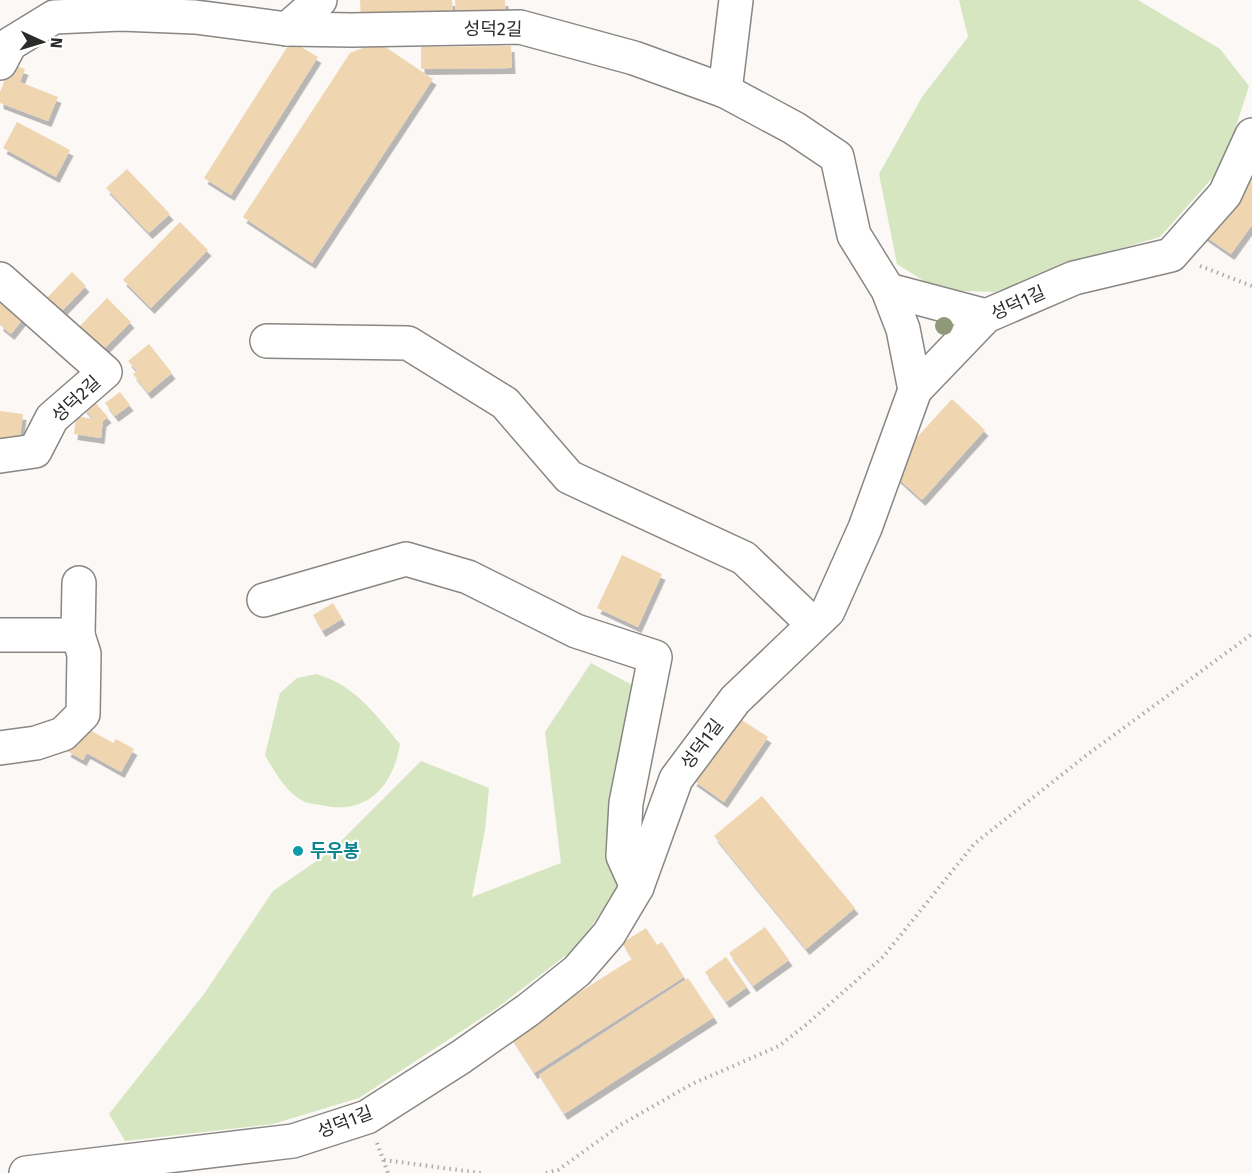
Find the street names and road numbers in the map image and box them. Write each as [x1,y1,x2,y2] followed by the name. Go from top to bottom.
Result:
[464,17,522,41] street label: 성덕2길
[987,281,1049,325] street label: 성덕1길
[47,371,105,427] street label: 성덕2길
[676,714,728,774] street label: 성덕1길
[314,1101,376,1143] street label: 성덕1길

